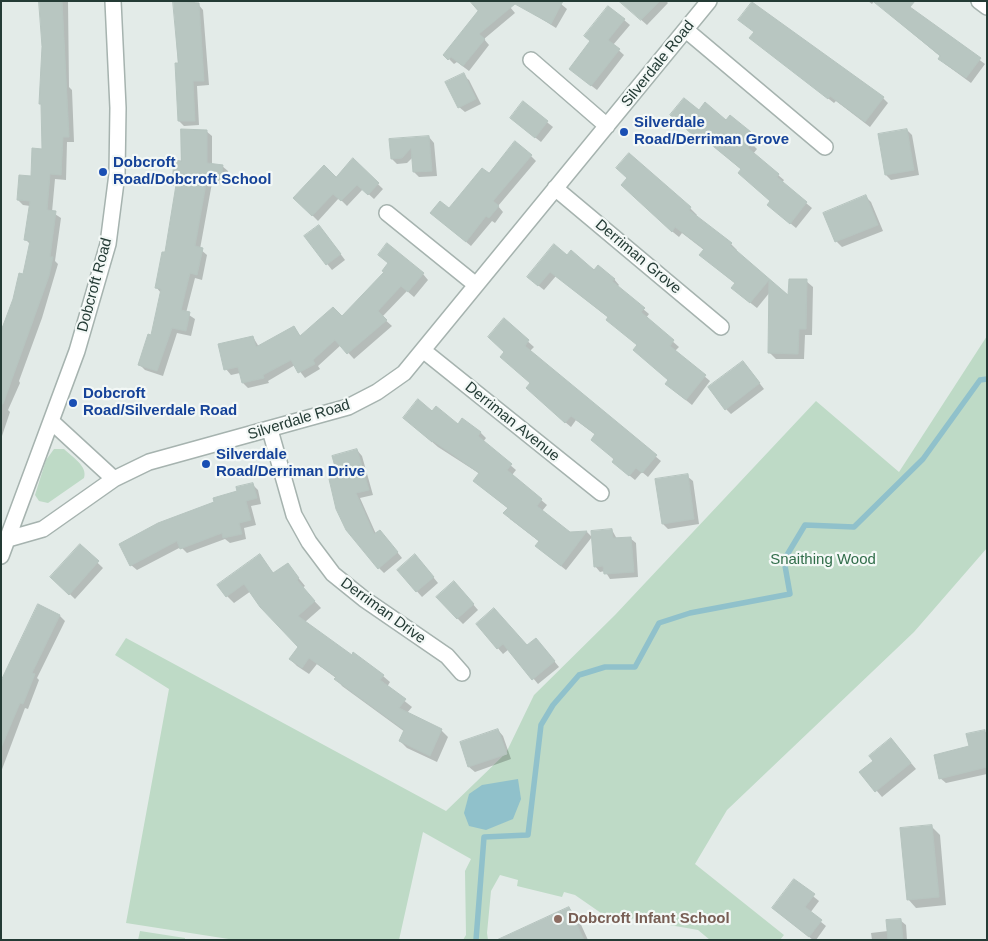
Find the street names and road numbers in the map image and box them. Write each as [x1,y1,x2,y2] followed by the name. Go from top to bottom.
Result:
[618,17,698,111] street label: Silverdale Road
[591,216,685,298] street label: Derriman Grove
[74,236,116,334] street label: Dobcroft Road
[461,378,563,466] street label: Derriman Avenue
[246,396,352,444] street label: Silverdale Road
[337,574,429,648] street label: Derriman Drive

